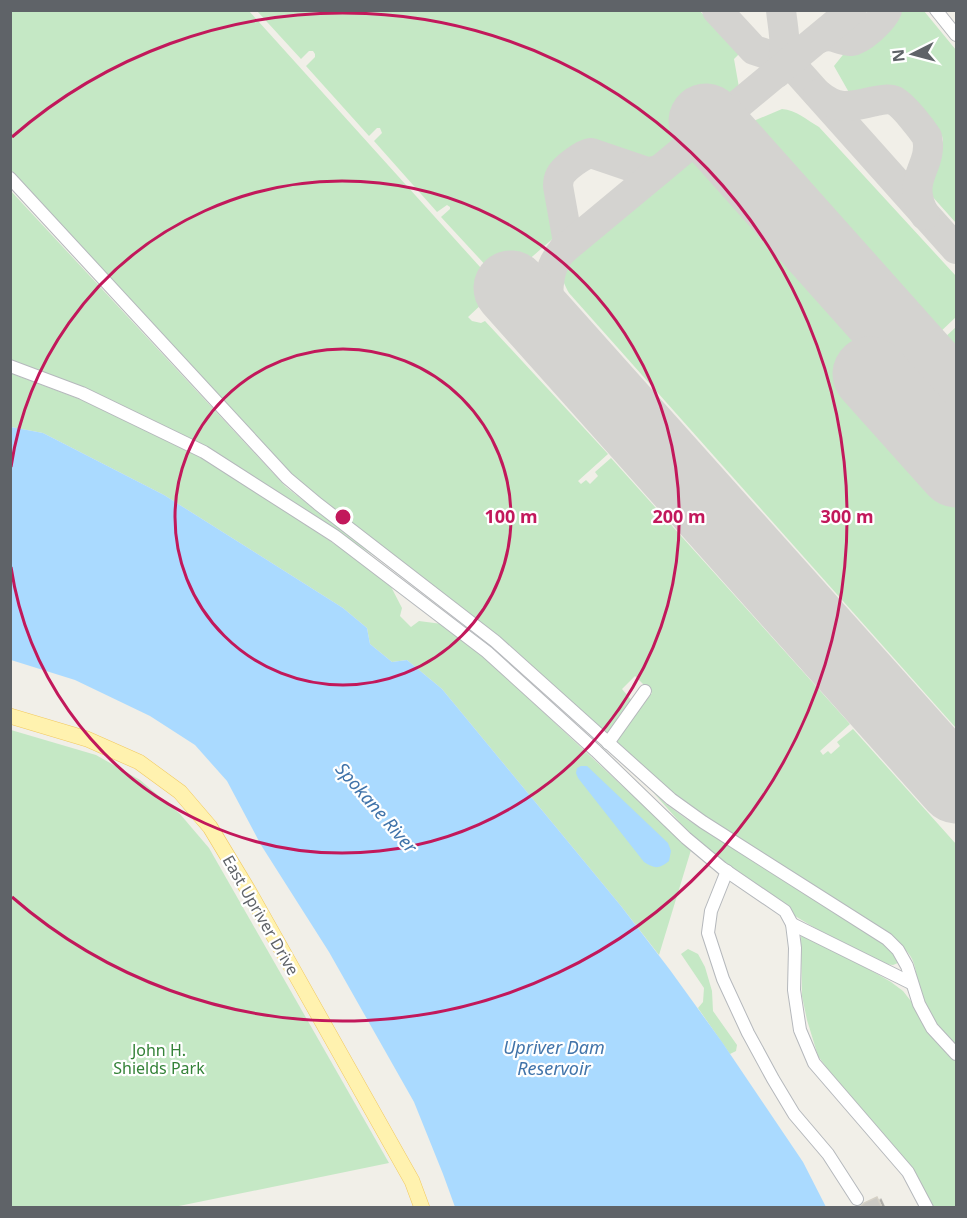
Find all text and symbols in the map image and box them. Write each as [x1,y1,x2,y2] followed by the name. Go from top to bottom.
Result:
[883,24,943,84] north arrow
[886,48,910,63] text: N
[484,504,538,528] text: 100 m
[652,504,706,528] text: 200 m
[820,504,874,528] text: 300 m
[333,507,353,527] centre of rings
[331,757,423,858] water label: Spokane River
[218,851,304,979] street label: East Upriver Drive
[503,1035,605,1080] water label: Upriver Dam Reservoir
[113,1039,205,1079] park label: John H. Shields Park

